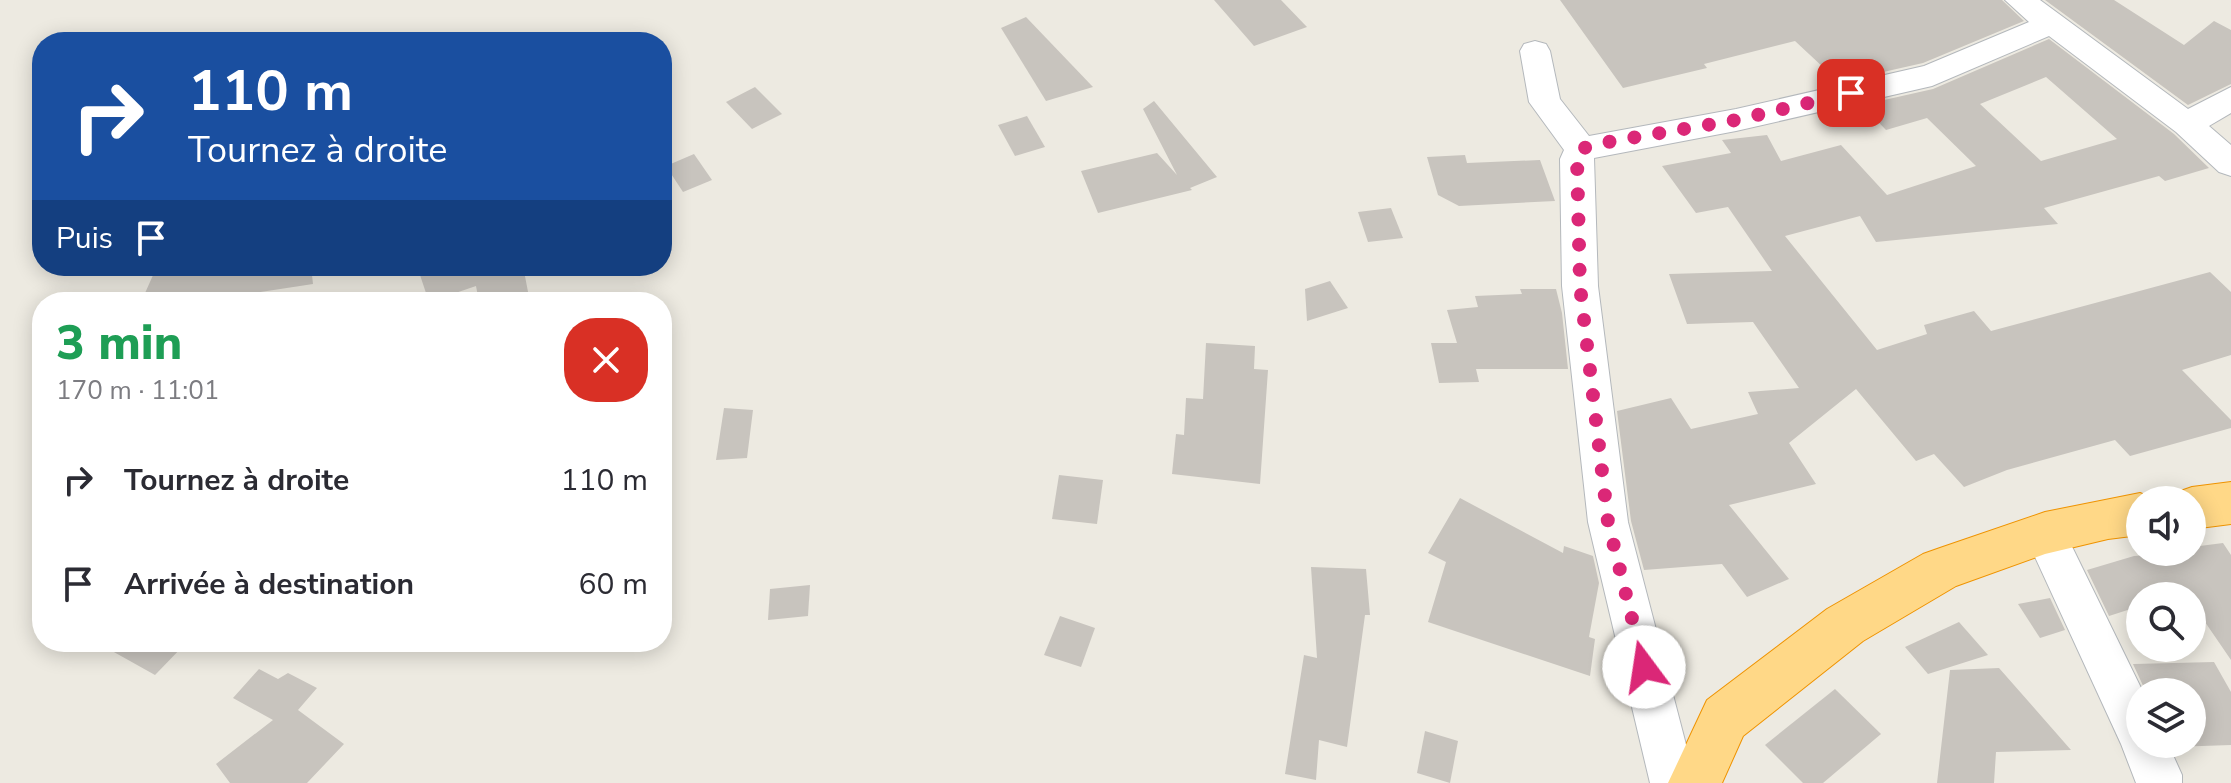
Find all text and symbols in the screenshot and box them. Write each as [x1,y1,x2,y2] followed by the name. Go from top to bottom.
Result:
[188,53,353,130] text: 110 m
[1817,59,1885,127] pin
[56,64,160,168] icon: right
[1829,71,1873,115] icon: arrive
[188,126,447,175] text: Tournez à droite
[129,216,173,260] icon: arrive
[56,218,113,259] text: Puis
[56,310,182,376] text: 3 min
[564,318,648,402] button: close
[56,373,219,408] text: 170 m · 11:01
[56,458,100,502] icon: right
[124,460,349,501] text: Tournez à droite
[561,460,648,501] text: 110 m
[2126,486,2206,758] map controls
[2126,486,2206,566] button: sound
[56,562,100,606] icon: arrive
[124,564,414,605] text: Arrivée à destination
[579,564,648,605] text: 60 m
[2126,582,2206,662] button: search
[1602,625,1686,709] position arrow
[2126,678,2206,758] button: layers

